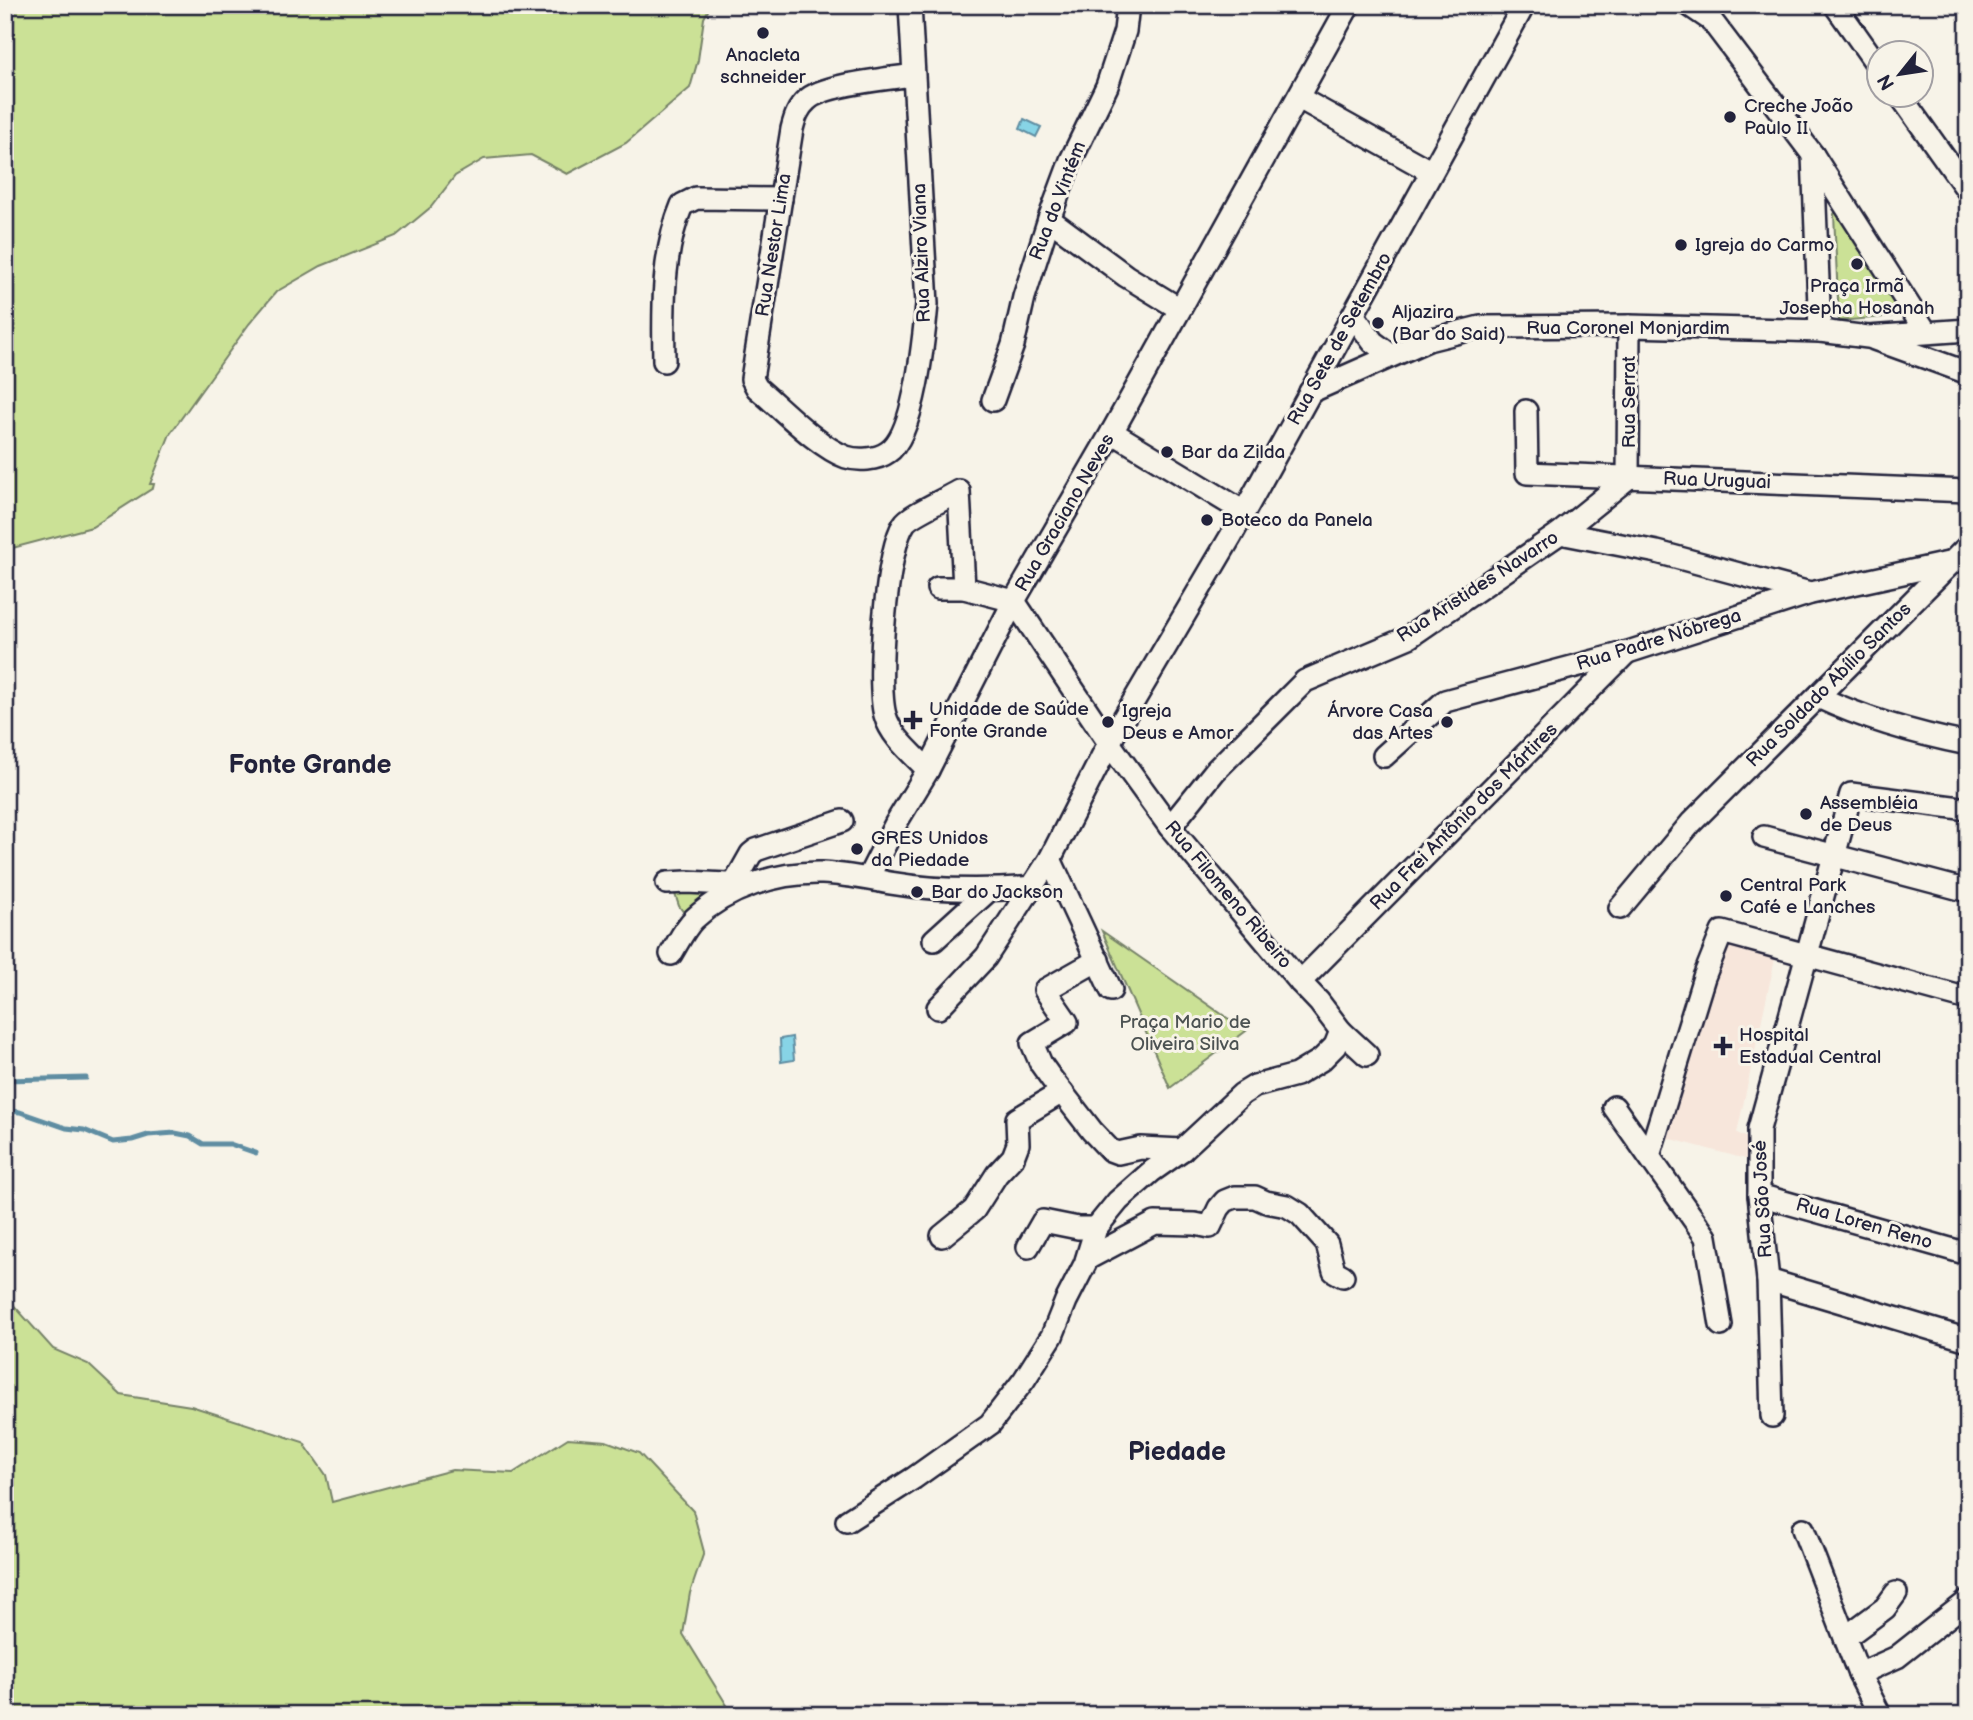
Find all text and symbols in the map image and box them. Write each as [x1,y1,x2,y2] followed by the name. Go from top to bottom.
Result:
[755,25,771,41] marker: Anacleta schneider
[1864,38,1934,108] north arrow
[720,44,807,89] place label: Anacleta schneider
[1873,70,1900,94] text: N
[1744,95,1853,140] place label: Creche João Paulo II
[1722,109,1738,125] marker: Creche João Paulo II
[1025,138,1091,264] street label: Rua do Vintém
[751,172,797,318] street label: Rua Nestor Lima
[908,183,936,323] street label: Rua Alziro Viana
[1695,234,1834,257] place label: Igreja do Carmo
[1673,237,1689,253] marker: Igreja do Carmo
[1283,249,1397,429] street label: Rua Sete de Setembro
[1849,256,1865,272] marker: Praça Irmã Josepha Hosanah
[1779,275,1935,320] place label: Praça Irmã Josepha Hosanah
[1392,301,1506,346] place label: Aljazira (Bar do Said)
[1370,315,1386,331] marker: Aljazira (Bar do Said)
[1526,317,1730,340] street label: Rua Coronel Monjardim
[1618,356,1641,448] street label: Rua Serrat
[1010,430,1120,596] street label: Rua Graciano Neves
[1181,441,1285,464] place label: Bar da Zilda
[1159,444,1175,460] marker: Bar da Zilda
[1663,468,1771,494] street label: Rua Uruguai
[1221,509,1373,532] place label: Boteco da Panela
[1199,512,1215,528] marker: Boteco da Panela
[1393,526,1563,648] street label: Rua Aristides Navarro
[1742,598,1916,772] street label: Rua Soldado Abílio Santos
[1574,604,1744,676] street label: Rua Padre Nóbrega
[929,698,1089,743] place label: Unidade de Saúde Fonte Grande
[1327,699,1433,745] place label: Árvore Casa das Artes
[1122,700,1234,745] place label: Igreja Deus e Amor
[903,710,923,730] marker: Unidade de Saúde Fonte Grande
[1100,714,1116,730] marker: Igreja Deus e Amor
[1439,714,1455,730] marker: Árvore Casa das Artes
[1365,718,1563,916] street label: Rua Frei Antônio dos Mártires
[229,750,392,781] district label: Fonte Grande
[1820,792,1918,837] place label: Assembléia de Deus
[1798,806,1814,822] marker: Assembléia de Deus
[1159,816,1297,974] street label: Rua Filomeno Ribeiro
[871,827,988,872] place label: GRES Unidos da Piedade
[849,841,865,857] marker: GRES Unidos da Piedade
[1740,874,1876,919] place label: Central Park Café e Lanches
[931,881,1063,904] place label: Bar do Jackson
[909,884,925,900] marker: Bar do Jackson
[1718,888,1734,904] marker: Central Park Café e Lanches
[1119,1011,1251,1056] park label: Praça Mario de Oliveira Silva
[1739,1024,1881,1069] place label: Hospital Estadual Central
[1713,1036,1733,1056] marker: Hospital Estadual Central
[1748,1139,1778,1259] street label: Rua São José
[1793,1194,1935,1254] street label: Rua Loren Reno
[1128,1437,1226,1468] district label: Piedade

